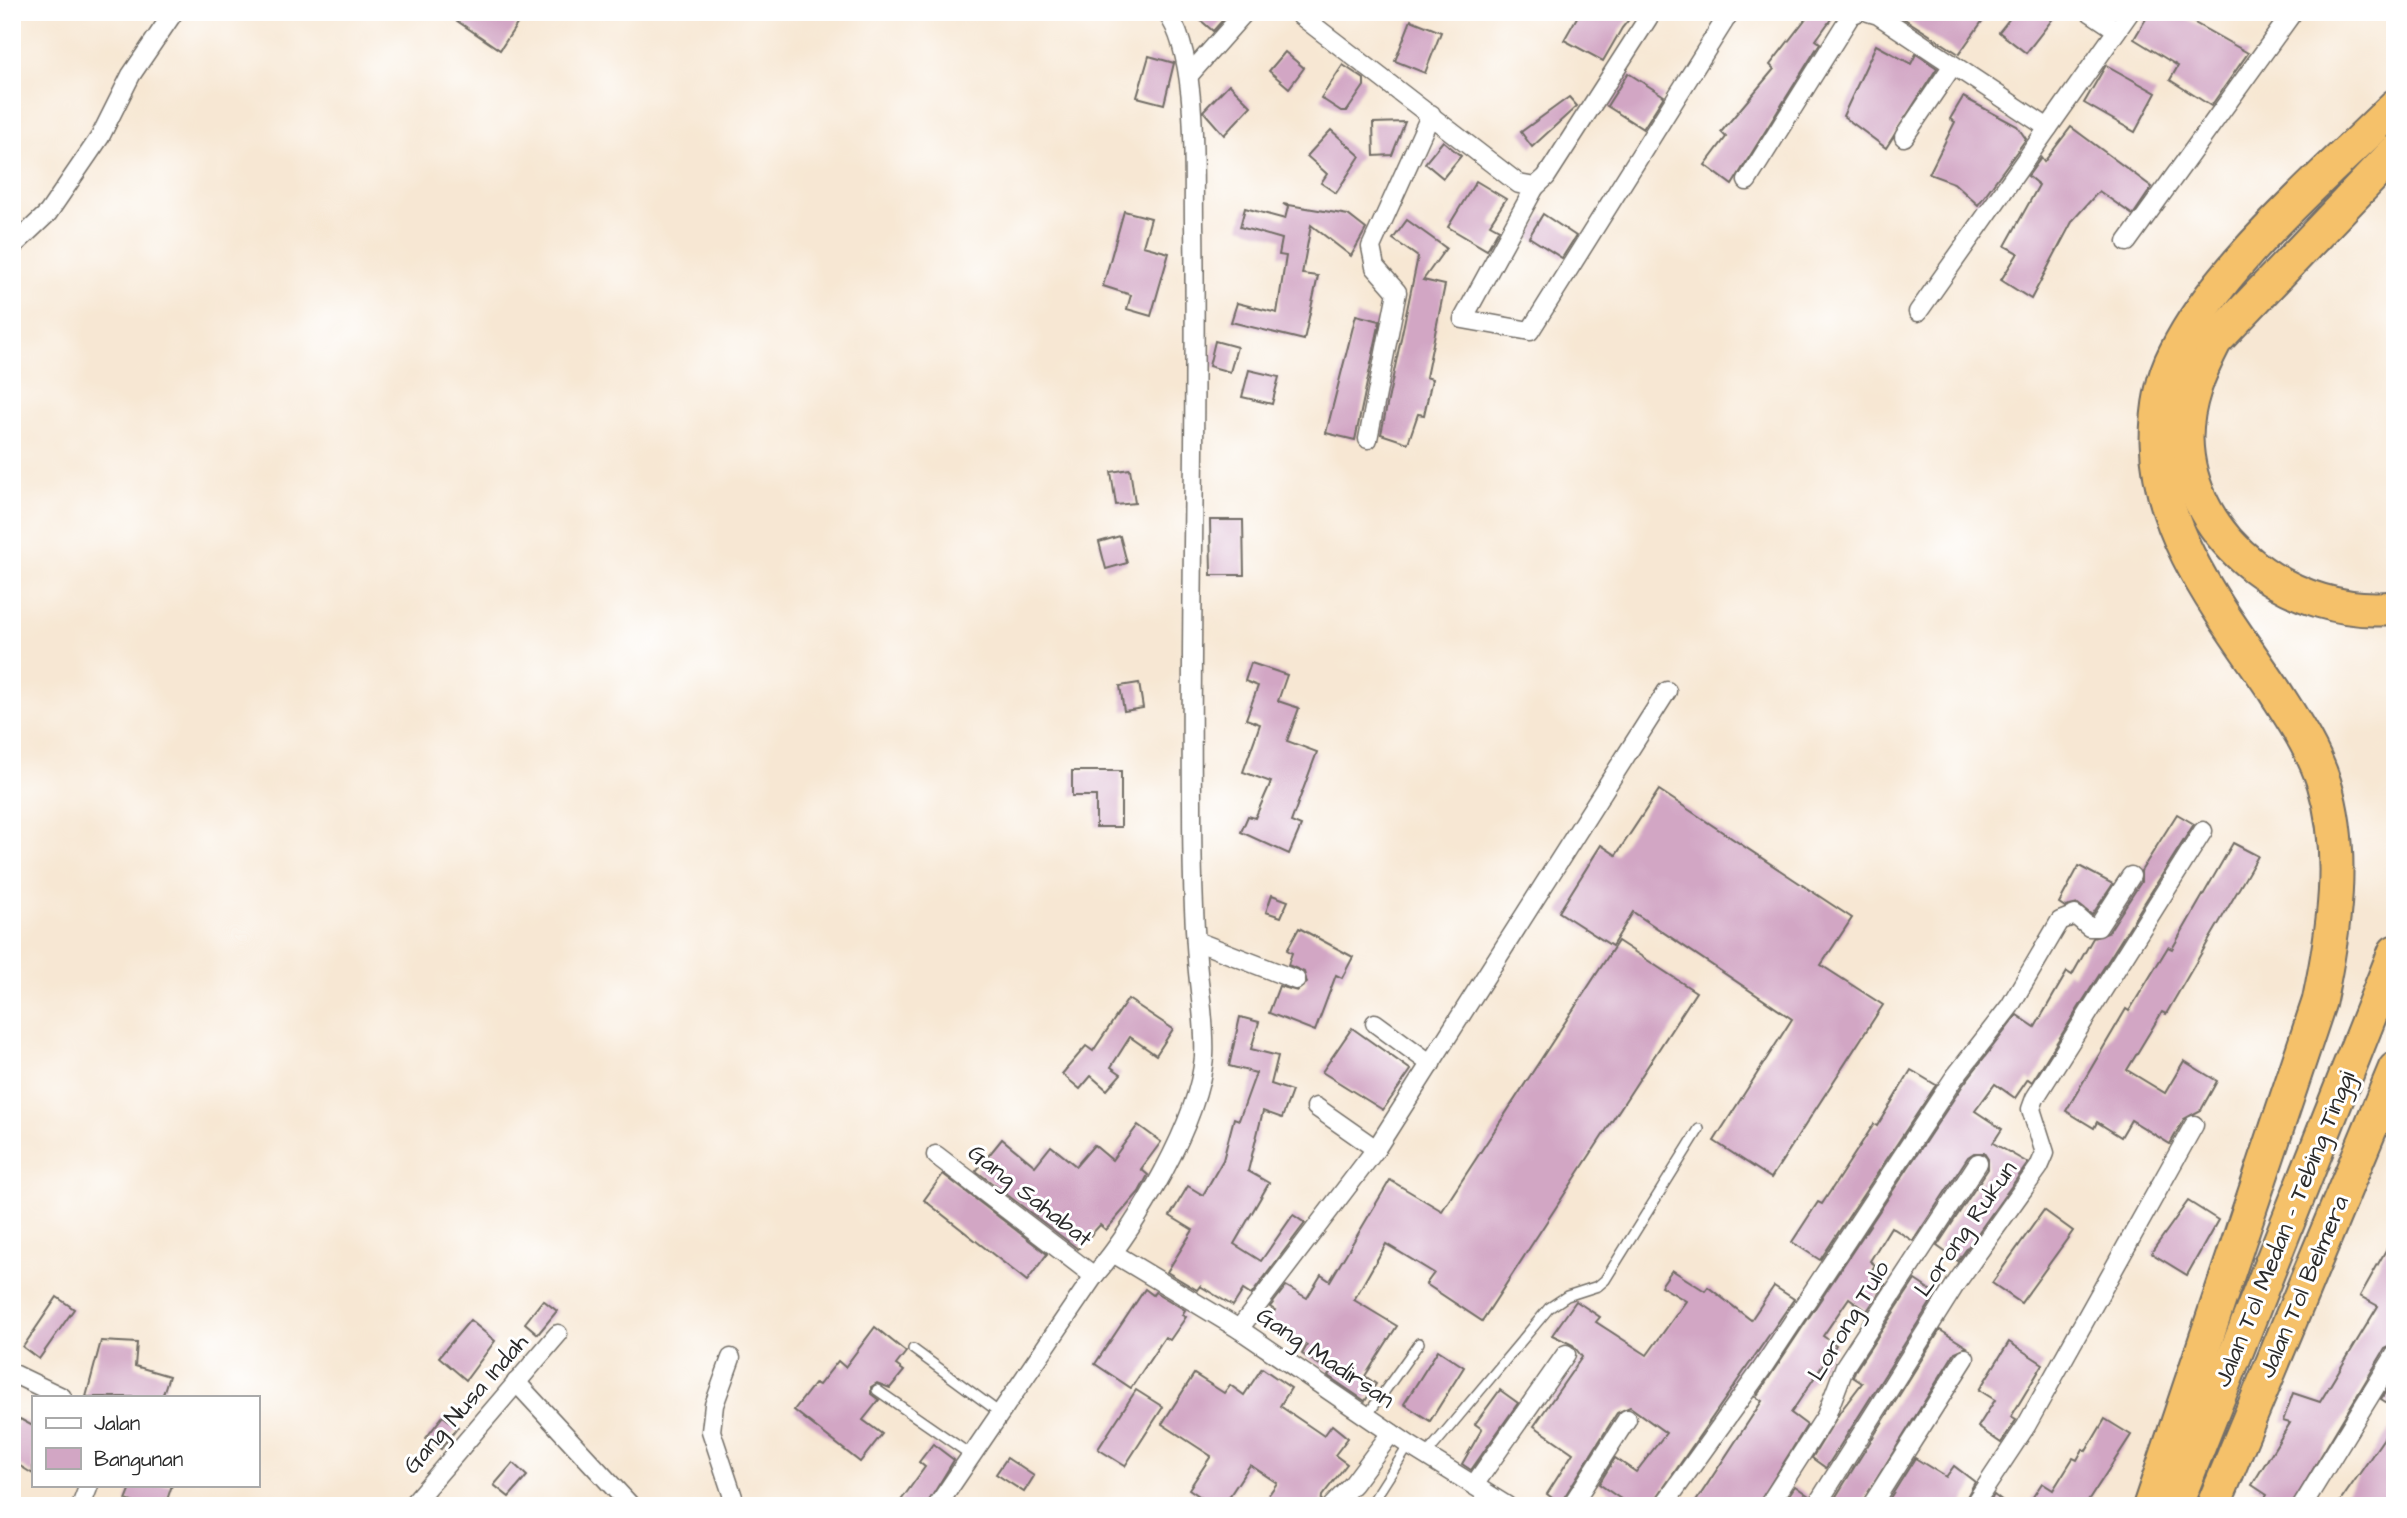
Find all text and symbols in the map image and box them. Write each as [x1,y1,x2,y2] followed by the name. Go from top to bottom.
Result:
[2206,1065,2365,1393] street label: Jalan Tol Medan - Tebing Tinggi
[960,1136,1100,1257] street label: Gang Sahabat
[1906,1154,2026,1304] street label: Lorong Rukun
[2250,1190,2358,1384] street label: Jalan Tol Belmera
[1800,1254,1900,1388] street label: Lorong Tulo
[1248,1299,1401,1418] street label: Gang Madirsan
[395,1326,537,1482] street label: Gang Nusa Indah
[32,1396,259,1486] legend
[94,1409,140,1438] text: Jalan
[94,1445,183,1476] text: Bangunan

